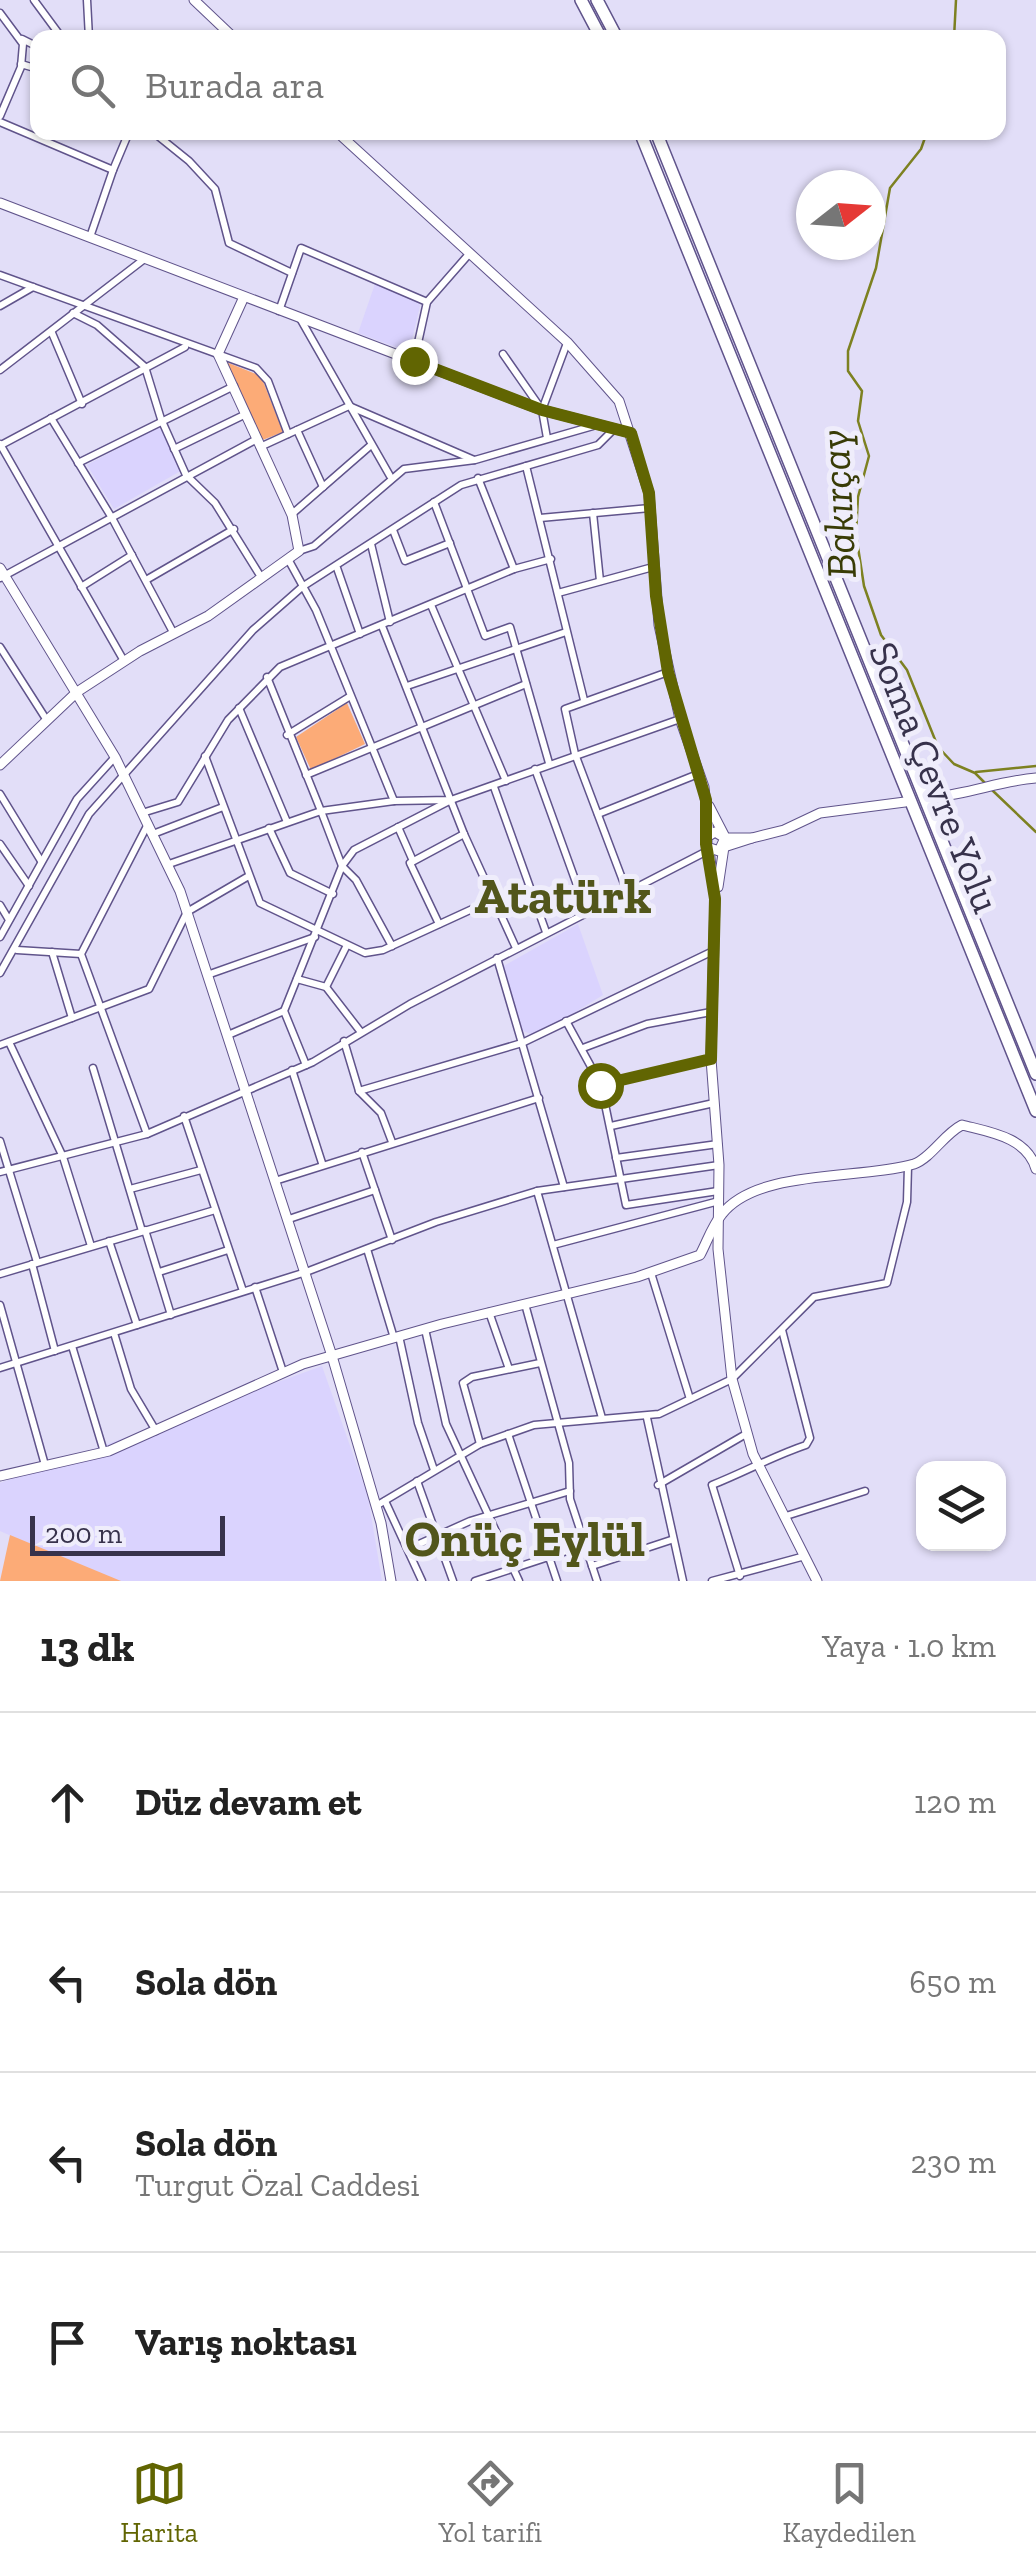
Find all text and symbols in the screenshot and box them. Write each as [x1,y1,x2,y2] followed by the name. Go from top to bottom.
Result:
[30,30,1006,140] search box
[65,58,120,113] icon: search
[145,62,324,108] text: Burada ara
[796,170,886,260] north arrow
[392,339,438,385] route end
[808,428,867,580] water label: Bakırçay
[859,635,1011,919] street label: Soma Çevre Yolu
[474,866,652,926] district label: Atatürk
[578,1063,624,1109] route start
[916,1461,1006,1551] map controls
[916,1461,1006,1551] button: layers
[405,1509,645,1569] district label: Onüç Eylül
[30,1511,225,1556] scale bar
[45,1517,122,1550] text: 200 m
[40,1621,134,1672] text: 13 dk
[822,1627,996,1665] text: Yaya · 1.0 km
[40,1775,95,1830] icon: ahead
[135,1779,361,1825] text: Düz devam et
[914,1783,996,1821] text: 120 m
[40,1955,95,2010] icon: left
[135,1959,277,2005] text: Sola dön
[909,1963,996,2001] text: 650 m
[135,2120,277,2166] text: Sola dön
[40,2135,95,2190] icon: left
[911,2143,996,2181] text: 230 m
[135,2166,420,2204] text: Turgut Özal Caddesi
[40,2315,95,2370] icon: arrive
[135,2319,357,2365] text: Varış noktası
[120,2456,198,2549] tab: Harita
[439,2456,542,2549] tab: Yol tarifi
[783,2456,916,2549] tab: Kaydedilen

